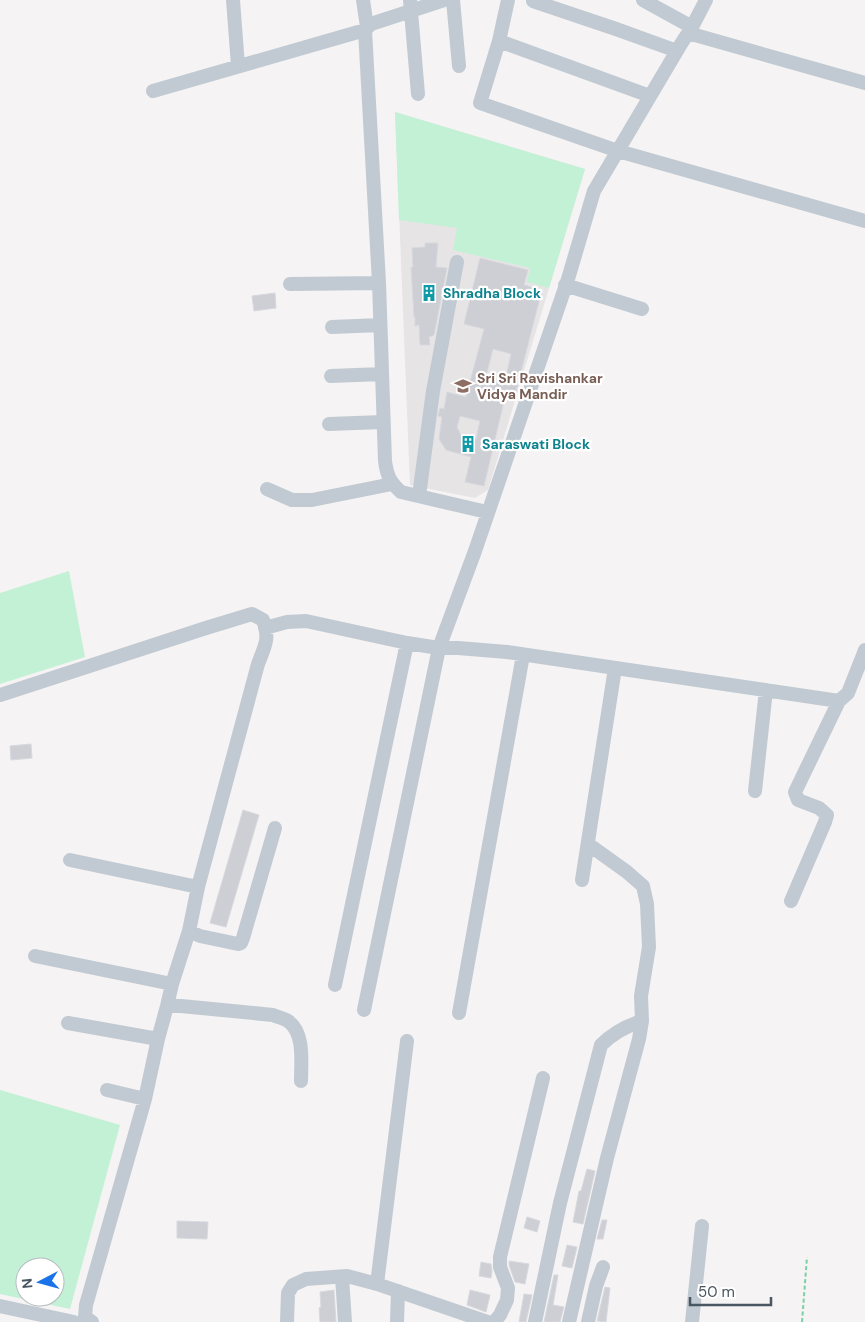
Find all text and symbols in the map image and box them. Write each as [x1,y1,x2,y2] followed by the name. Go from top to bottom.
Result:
[419,283,439,303] building icon: Shradha Block
[443,284,541,302] place label: Shradha Block
[477,369,603,403] place label: Sri Sri Ravishankar Vidya Mandir
[453,376,473,396] school or university icon: Sri Sri Ravishankar Vidya Mandir
[458,434,478,454] building icon: Saraswati Block
[482,435,590,453] place label: Saraswati Block
[15,1257,65,1307] north arrow
[690,1274,771,1306] scale bar
[18,1277,37,1289] text: N
[698,1282,735,1302] text: 50 m

